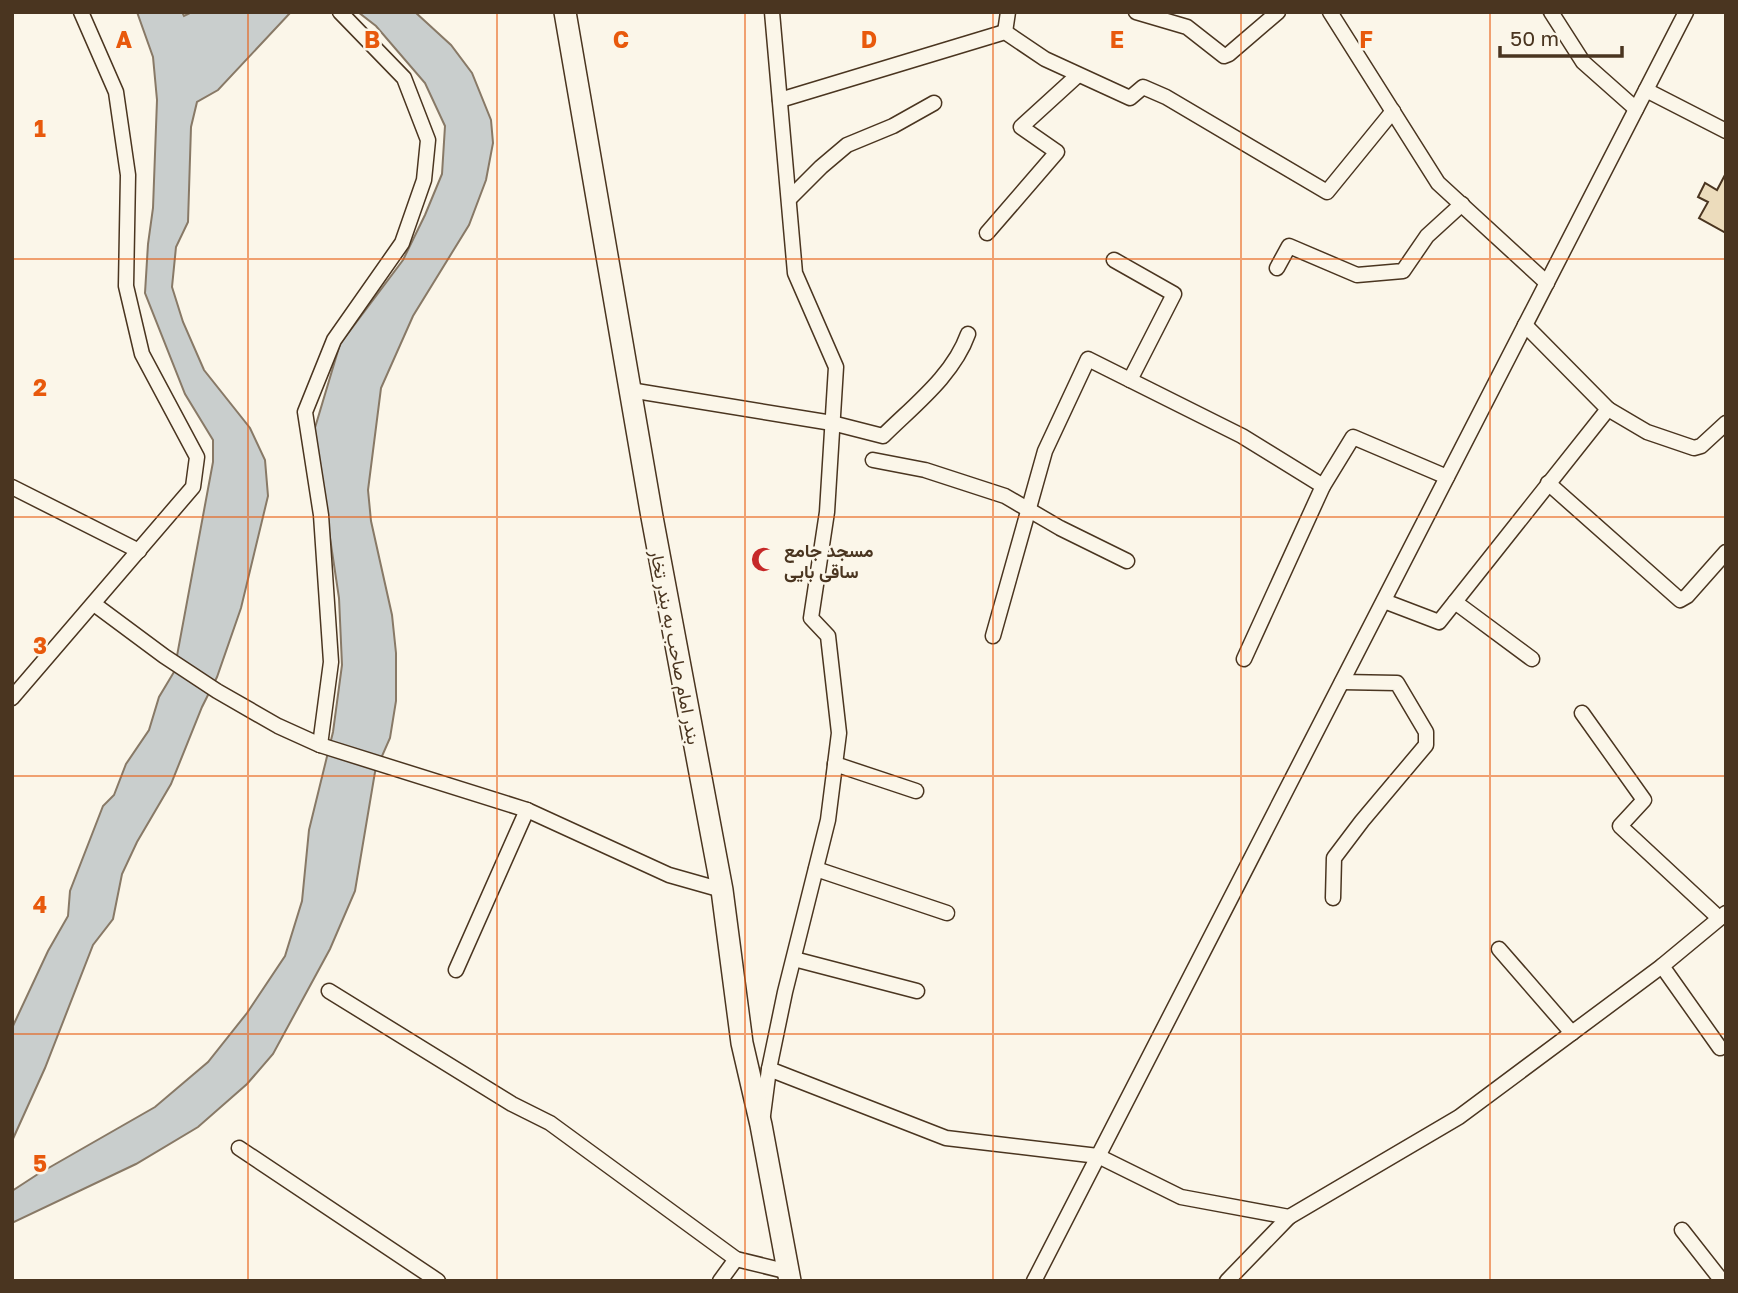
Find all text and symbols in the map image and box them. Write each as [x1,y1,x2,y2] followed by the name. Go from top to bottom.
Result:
[1500,14,1622,58] scale bar
[116,25,133,53] text: A
[364,25,380,53] text: B
[613,25,629,53] text: C
[861,25,877,53] text: D
[1110,25,1124,53] text: E
[1359,25,1373,53] text: F
[1510,25,1559,51] text: 50 m
[34,114,46,142] text: 1
[33,373,47,401] text: 2
[784,539,874,583] place label: مسجد جامع ساقی بایی
[750,546,778,574] mosque icon: مسجد جامع ساقی بایی
[644,547,706,747] street label: بندر امام صاحب به بندر تخار
[33,631,47,659] text: 3
[33,890,47,918] text: 4
[33,1149,47,1177] text: 5

